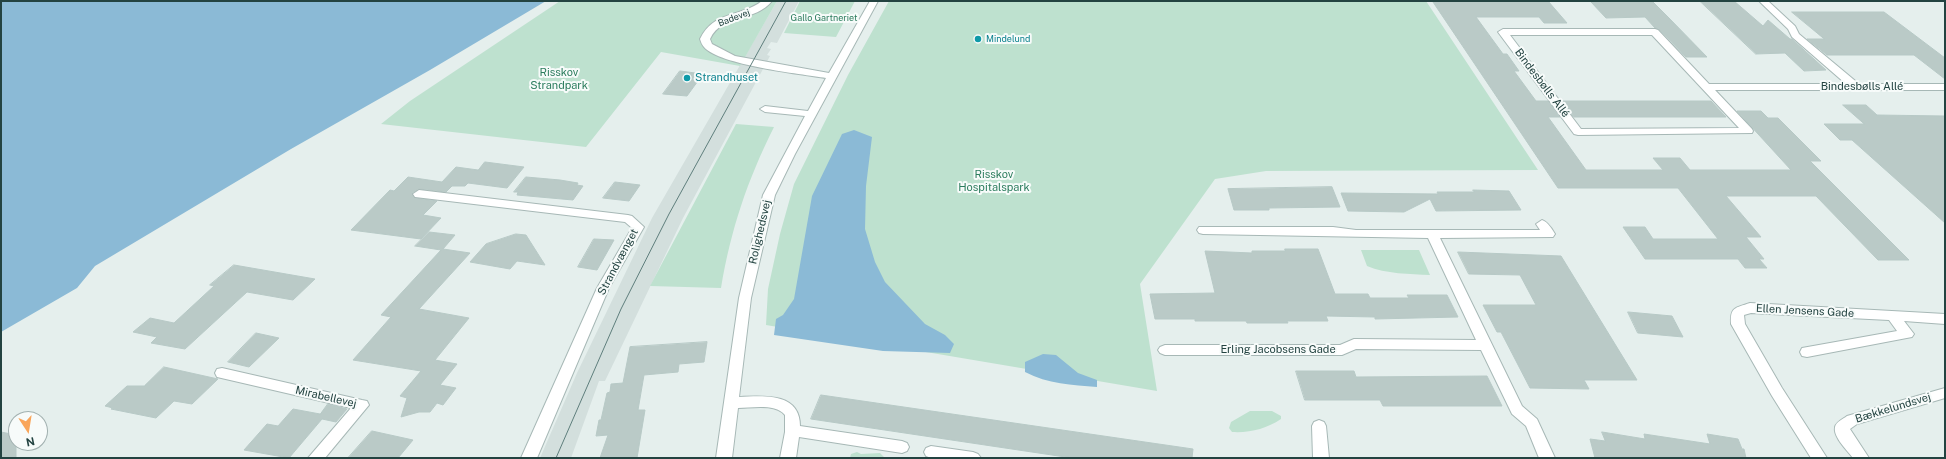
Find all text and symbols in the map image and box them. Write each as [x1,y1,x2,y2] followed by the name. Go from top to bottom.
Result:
[717,7,751,29] street label: Badevej
[791,13,857,23] park label: Gallo Gartneriet
[973,34,983,44] marker: Mindelund
[986,34,1030,44] place label: Mindelund
[1512,46,1572,120] street label: Bindesbølls Allé
[530,66,588,92] park label: Risskov Strandpark
[695,71,758,85] place label: Strandhuset
[682,73,692,83] marker: Strandhuset
[1821,80,1903,94] street label: Bindesbølls Allé
[958,168,1030,194] park label: Risskov Hospitalspark
[746,199,774,265] street label: Rolighedsvej
[595,227,641,297] street label: Strandvænget
[1756,302,1854,320] street label: Ellen Jensens Gade
[1220,343,1336,357] street label: Erling Jacobsens Gade
[294,384,358,410] street label: Mirabellevej
[1854,390,1932,426] street label: Bækkelundsvej
[8,411,48,451] north arrow
[25,435,36,449] text: N

